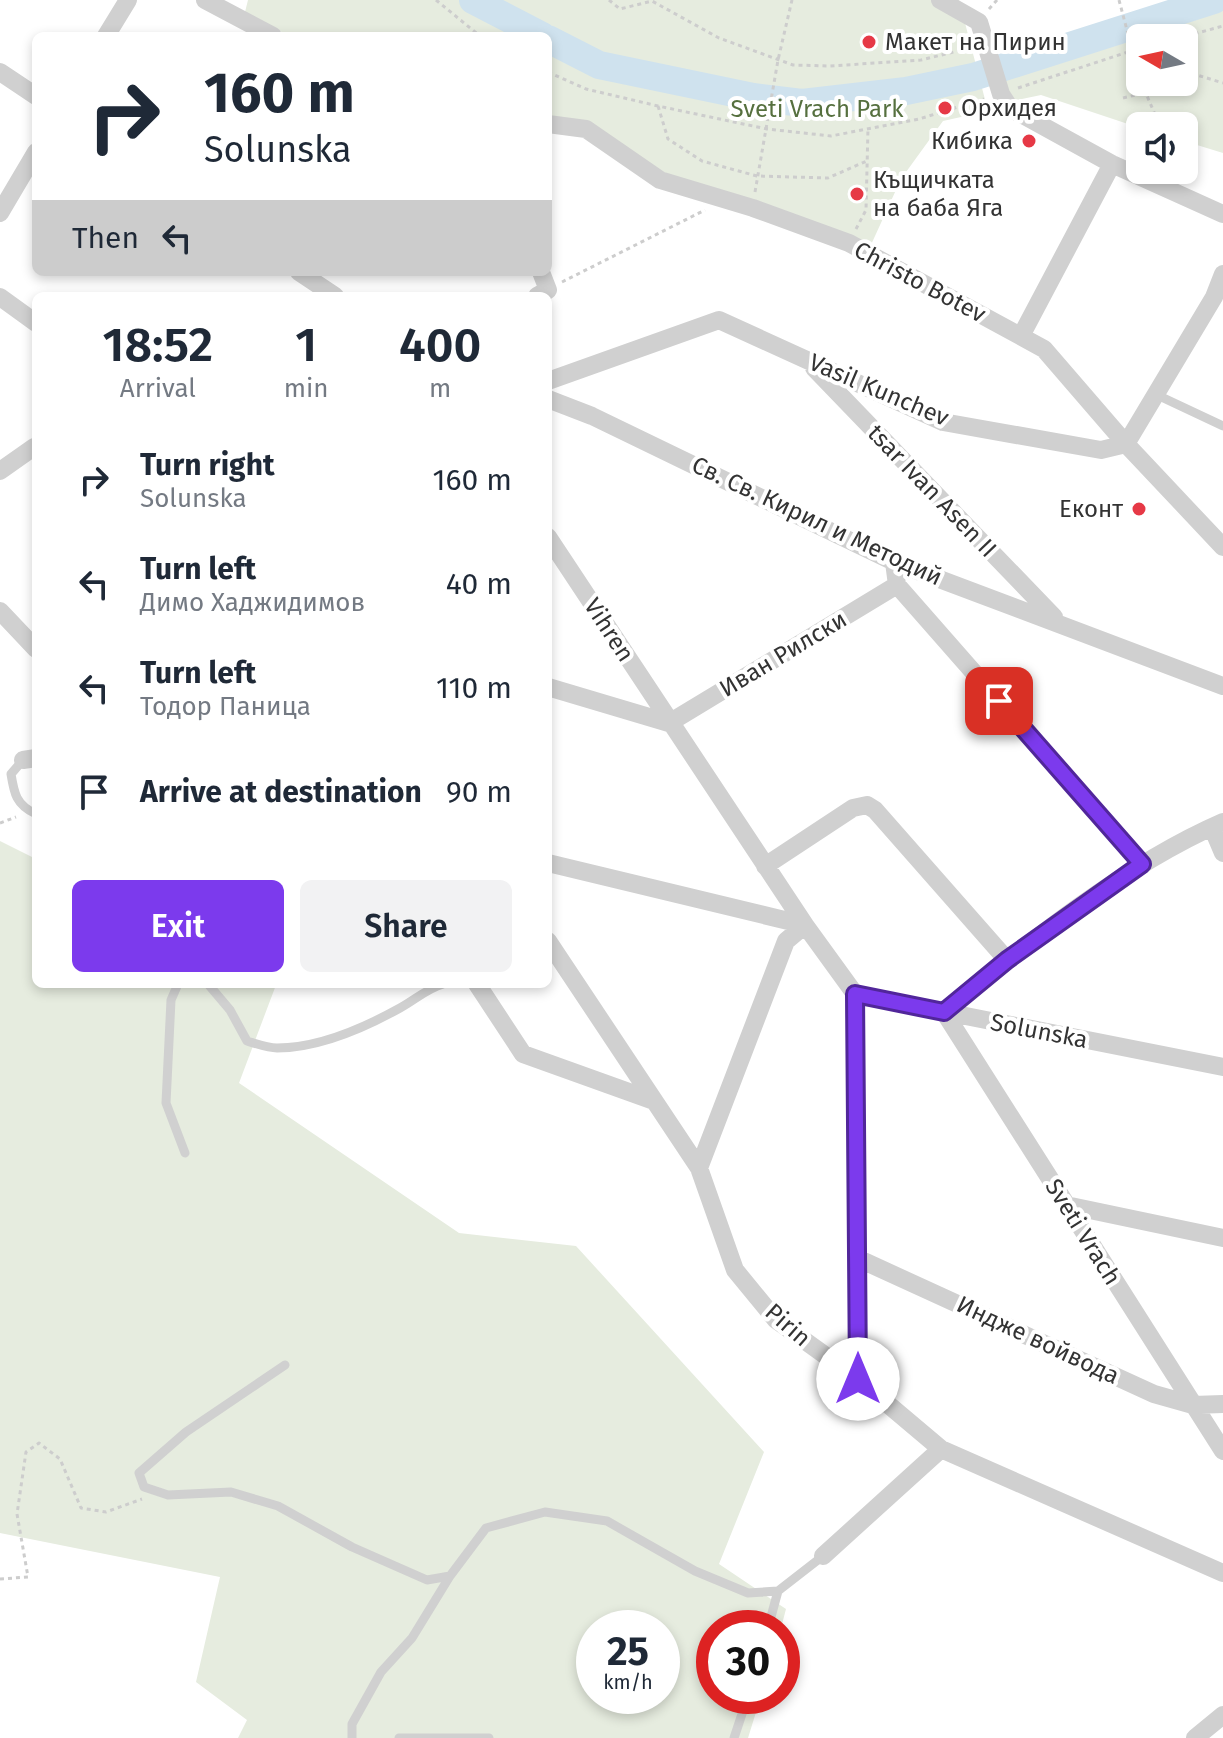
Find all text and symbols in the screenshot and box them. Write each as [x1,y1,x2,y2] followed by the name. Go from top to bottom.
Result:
[1126,24,1198,96] north arrow
[1126,24,1198,184] map controls
[885,28,1066,56] place label: Макет на Пирин
[860,33,878,51] marker: Макет на Пирин
[204,60,355,127] text: 160 m
[72,64,176,168] icon: right
[961,94,1057,122] place label: Орхидея
[730,95,904,123] park label: Sveti Vrach Park
[936,99,954,117] marker: Орхидея
[1126,112,1198,184] button: sound
[931,127,1013,155] place label: Кибика
[204,128,352,172] text: Solunska
[1020,132,1038,150] marker: Кибика
[873,166,1003,222] place label: Къщичката на баба Яга
[848,185,866,203] marker: Къщичката на баба Яга
[155,216,199,260] icon: left
[72,220,139,256] text: Then
[849,236,991,328] street label: Christo Botev
[103,316,213,374] text: 18:52
[295,316,317,374] text: 1
[399,316,481,374] text: 400
[805,348,953,432] street label: Vasil Kunchev
[120,373,196,404] text: Arrival
[284,373,329,404] text: min
[429,373,451,404] text: m
[862,419,1002,563] street label: tsar Ivan Asen II
[140,447,275,483] text: Turn right
[687,451,947,591] street label: Св. Св. Кирил и Методий
[72,458,116,502] icon: right
[433,462,512,498] text: 160 m
[140,483,247,514] text: Solunska
[1059,495,1123,523] place label: Еконт
[1130,500,1148,518] marker: Еконт
[140,551,256,587] text: Turn left
[72,562,116,606] icon: left
[446,566,512,602] text: 40 m
[140,587,365,618] text: Димо Хаджидимов
[578,593,640,667] street label: Vihren
[714,605,852,703] street label: Иван Рилски
[140,655,256,691] text: Turn left
[72,666,116,710] icon: left
[965,667,1033,735] pin
[436,670,512,706] text: 110 m
[977,679,1021,723] icon: arrive
[140,691,311,722] text: Тодор Паница
[72,770,116,814] icon: arrive
[140,774,422,810] text: Arrive at destination
[446,774,512,810] text: 90 m
[72,880,284,972] button: Exit
[300,880,512,972] button: Share
[988,1008,1090,1054] street label: Solunska
[1039,1174,1127,1290] street label: Sveti Vrach
[952,1290,1124,1390] street label: Индже войвода
[760,1298,816,1352] street label: Pirin
[816,1337,900,1421] position arrow
[696,1610,800,1714] speed limit sign: 30
[607,1628,649,1676] text: 25
[603,1670,653,1694] text: km/h

